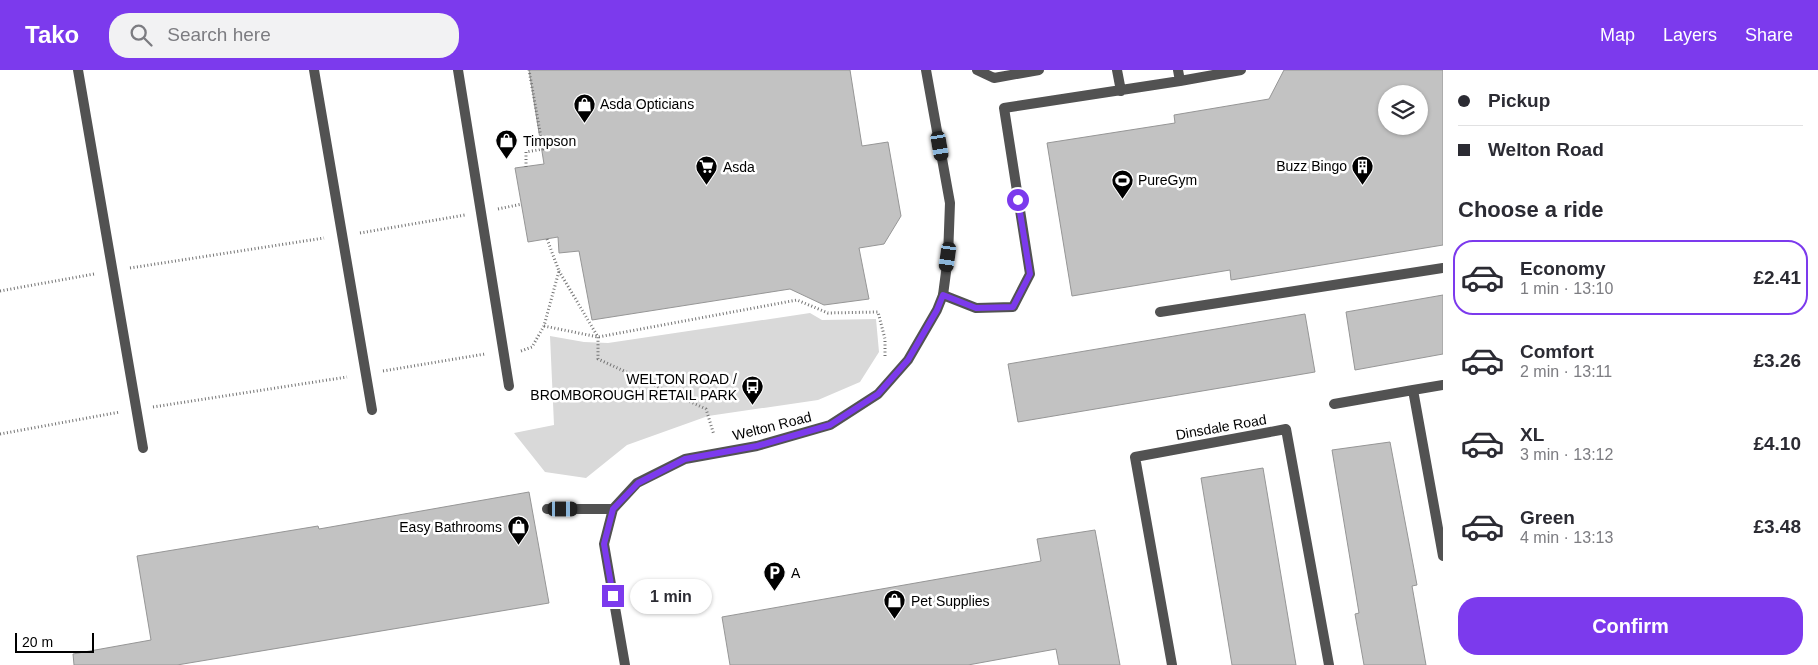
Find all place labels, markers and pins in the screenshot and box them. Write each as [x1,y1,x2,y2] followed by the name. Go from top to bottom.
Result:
[572,92,596,123] shop icon: Asda Opticians
[600,96,694,112] place label: Asda Opticians
[495,129,519,160] shop icon: Timpson
[523,133,576,149] place label: Timpson
[1351,154,1375,185] building icon: Buzz Bingo
[695,155,719,186] supermarket icon: Asda
[1276,158,1347,174] place label: Buzz Bingo
[723,159,755,175] place label: Asda
[1110,168,1134,199] sports icon: PureGym
[1138,172,1197,188] place label: PureGym
[530,371,738,403] place label: WELTON ROAD / BROMBOROUGH RETAIL PARK
[741,375,765,406] bus stop icon: WELTON ROAD / BROMBOROUGH RETAIL PARK
[506,515,530,546] shop icon: Easy Bathrooms
[399,519,502,535] place label: Easy Bathrooms
[763,561,787,592] parking icon: A
[791,565,801,581] place label: A
[883,589,907,620] shop icon: Pet Supplies
[911,593,990,609] place label: Pet Supplies

